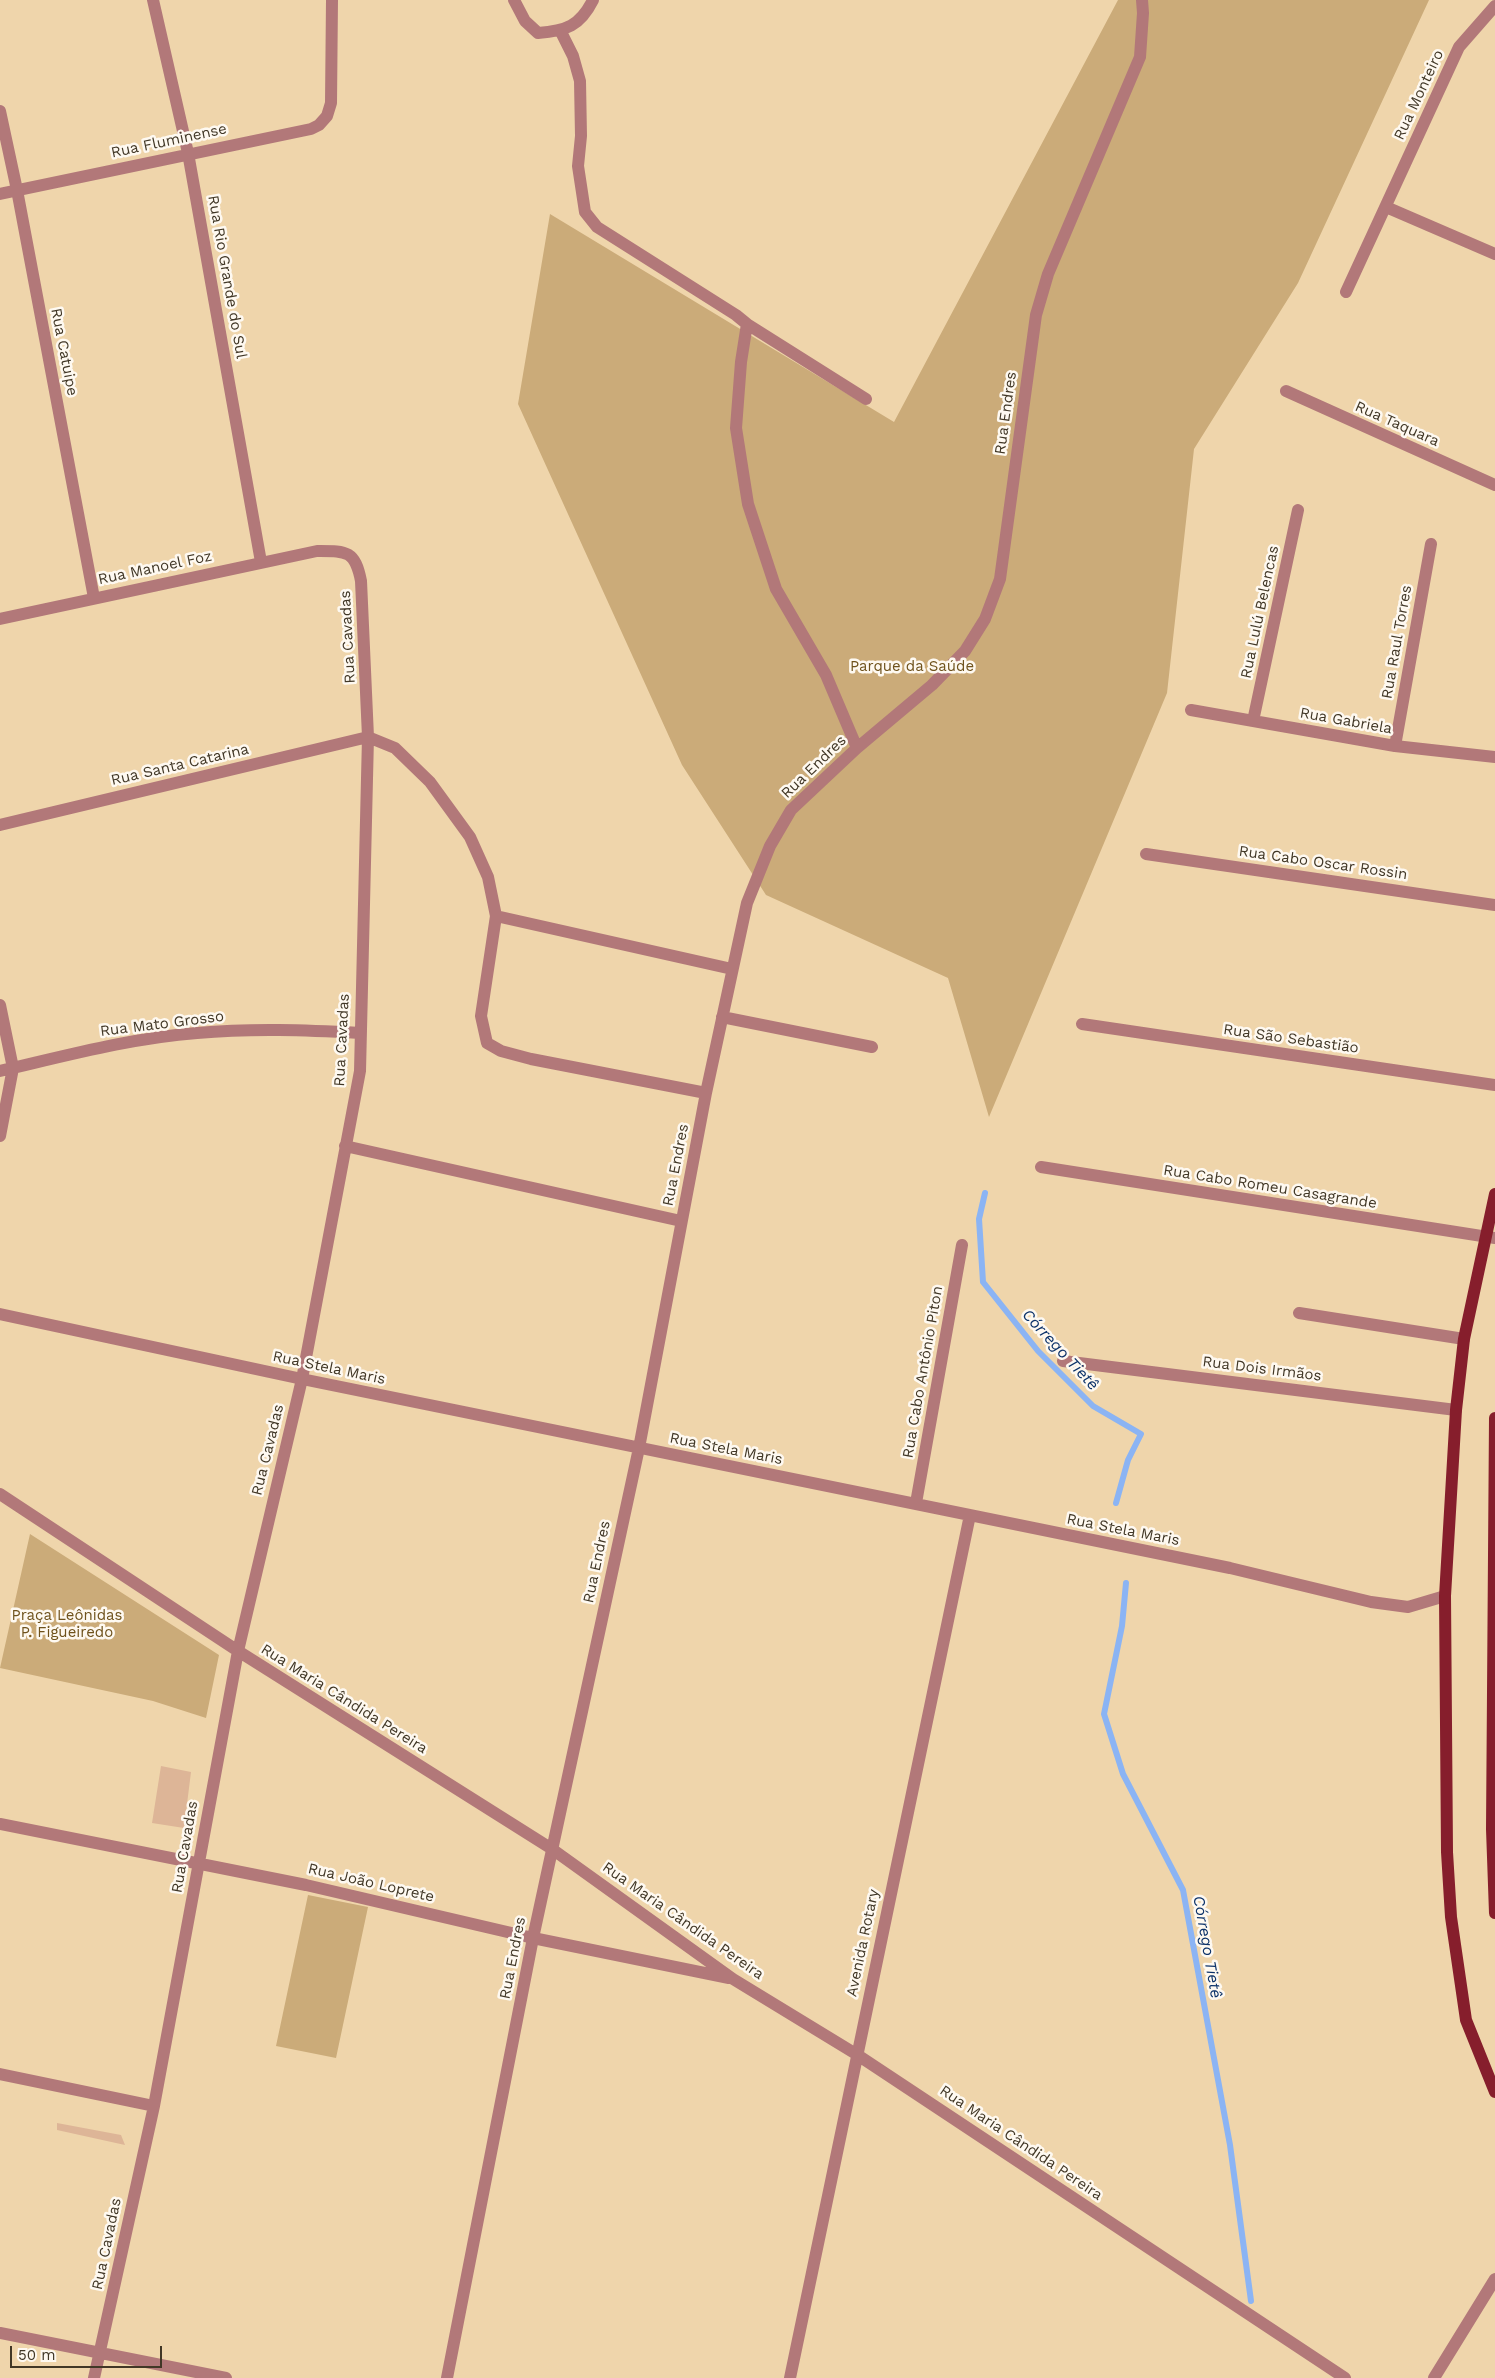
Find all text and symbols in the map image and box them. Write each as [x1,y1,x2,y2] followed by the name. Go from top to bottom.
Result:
[1390,47,1448,143] street label: Rua Monteiro
[110,120,228,162] street label: Rua Fluminense
[204,194,250,360] street label: Rua Rio Grande do Sul
[47,307,81,397] street label: Rua Catuipe
[991,370,1021,456] street label: Rua Endres
[1352,397,1442,451] street label: Rua Taquara
[1237,544,1283,680] street label: Rua Lulú Belencas
[97,547,213,589] street label: Rua Manoel Foz
[1378,584,1416,700] street label: Rua Raul Torres
[337,590,359,684] street label: Rua Cavadas
[850,658,974,676] park label: Parque da Saúde
[1299,704,1393,738] street label: Rua Gabriela
[778,732,850,802] street label: Rua Endres
[109,740,251,790] street label: Rua Santa Catarina
[1238,842,1408,884] street label: Rua Cabo Oscar Rossin
[331,993,353,1087] street label: Rua Cavadas
[99,1007,225,1041] street label: Rua Mato Grosso
[1222,1021,1360,1057] street label: Rua São Sebastião
[659,1122,693,1208] street label: Rua Endres
[1162,1161,1378,1213] street label: Rua Cabo Romeu Casagrande
[899,1285,947,1459] street label: Rua Cabo Antônio Piton
[1018,1305,1102,1395] water label: Córrego Tietê
[271,1347,387,1389] street label: Rua Stela Maris
[1202,1353,1322,1385] street label: Rua Dois Irmãos
[248,1403,288,1497] street label: Rua Cavadas
[668,1429,784,1469] street label: Rua Stela Maris
[1065,1510,1181,1550] street label: Rua Stela Maris
[580,1519,614,1605] street label: Rua Endres
[11,1607,123,1642] park label: Praça Leônidas P. Figueiredo
[258,1640,430,1758] street label: Rua Maria Cândida Pereira
[168,1800,202,1894] street label: Rua Cavadas
[599,1858,767,1984] street label: Rua Maria Cândida Pereira
[306,1860,436,1906] street label: Rua João Loprete
[843,1888,883,1998] street label: Avenida Rotary
[1189,1894,1225,2000] water label: Córrego Tietê
[496,1915,530,2001] street label: Rua Endres
[936,2082,1106,2204] street label: Rua Maria Cândida Pereira
[89,2197,125,2291] street label: Rua Cavadas
[12,2336,165,2368] scale bar
[18,2346,55,2364] text: 50 m

